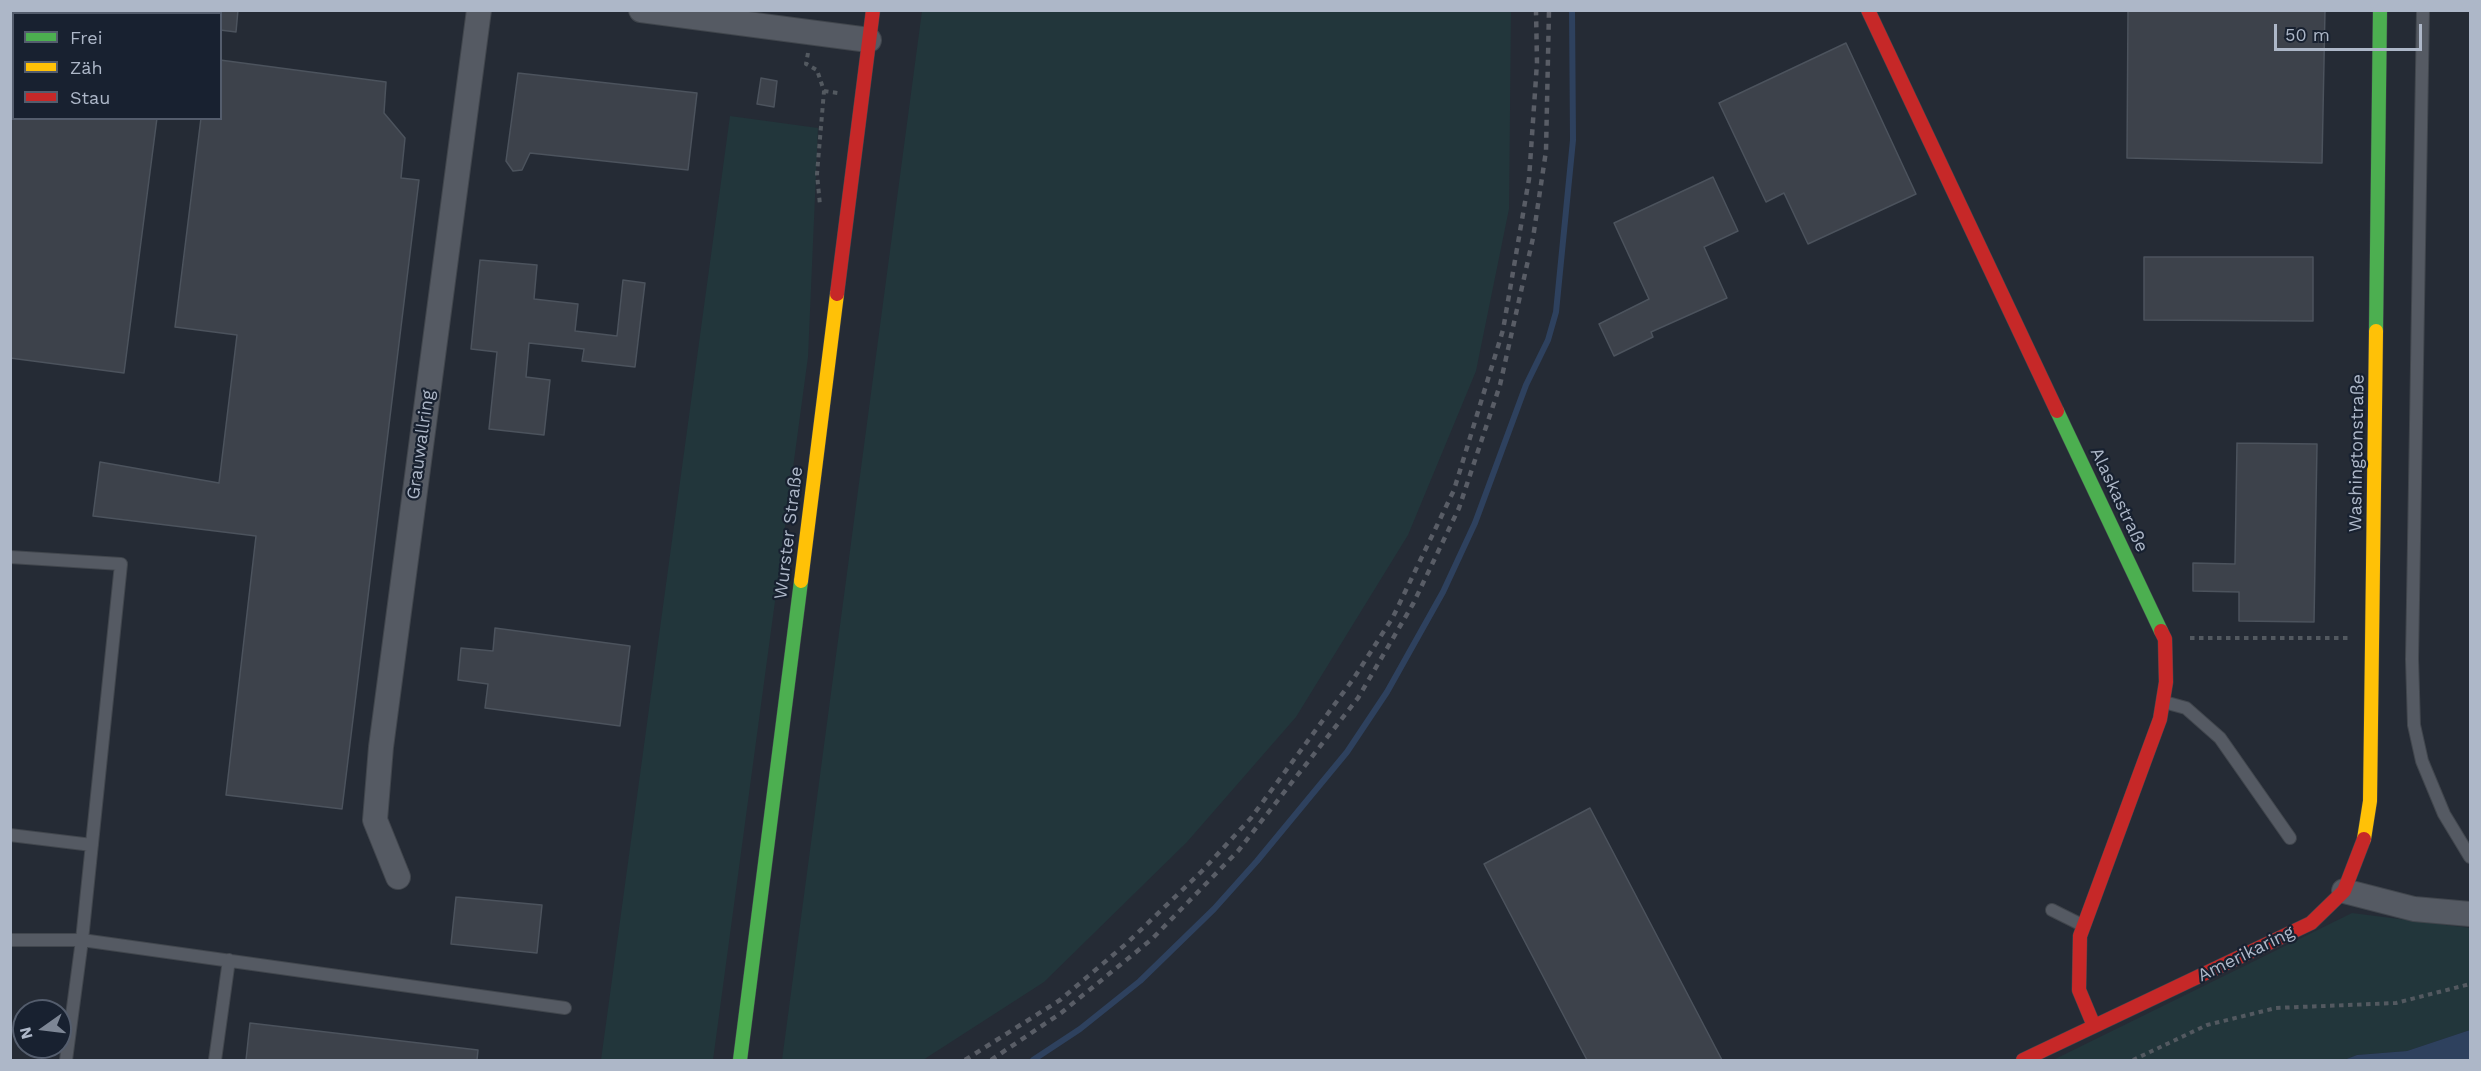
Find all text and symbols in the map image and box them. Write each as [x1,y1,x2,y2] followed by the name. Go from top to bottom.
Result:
[12,12,222,120] legend
[2277,12,2426,50] scale bar
[2285,24,2330,45] text: 50 m
[70,27,102,48] text: Frei
[70,57,103,78] text: Zäh
[70,87,110,108] text: Stau
[2345,374,2369,532] street label: Washingtonstraße
[403,389,439,501] street label: Grauwallring
[2085,444,2153,556] street label: Alaskastraße
[770,465,808,601] street label: Wurster Straße
[2194,921,2298,987] street label: Amerikaring
[12,999,72,1059] north arrow
[15,1025,37,1041] text: N

